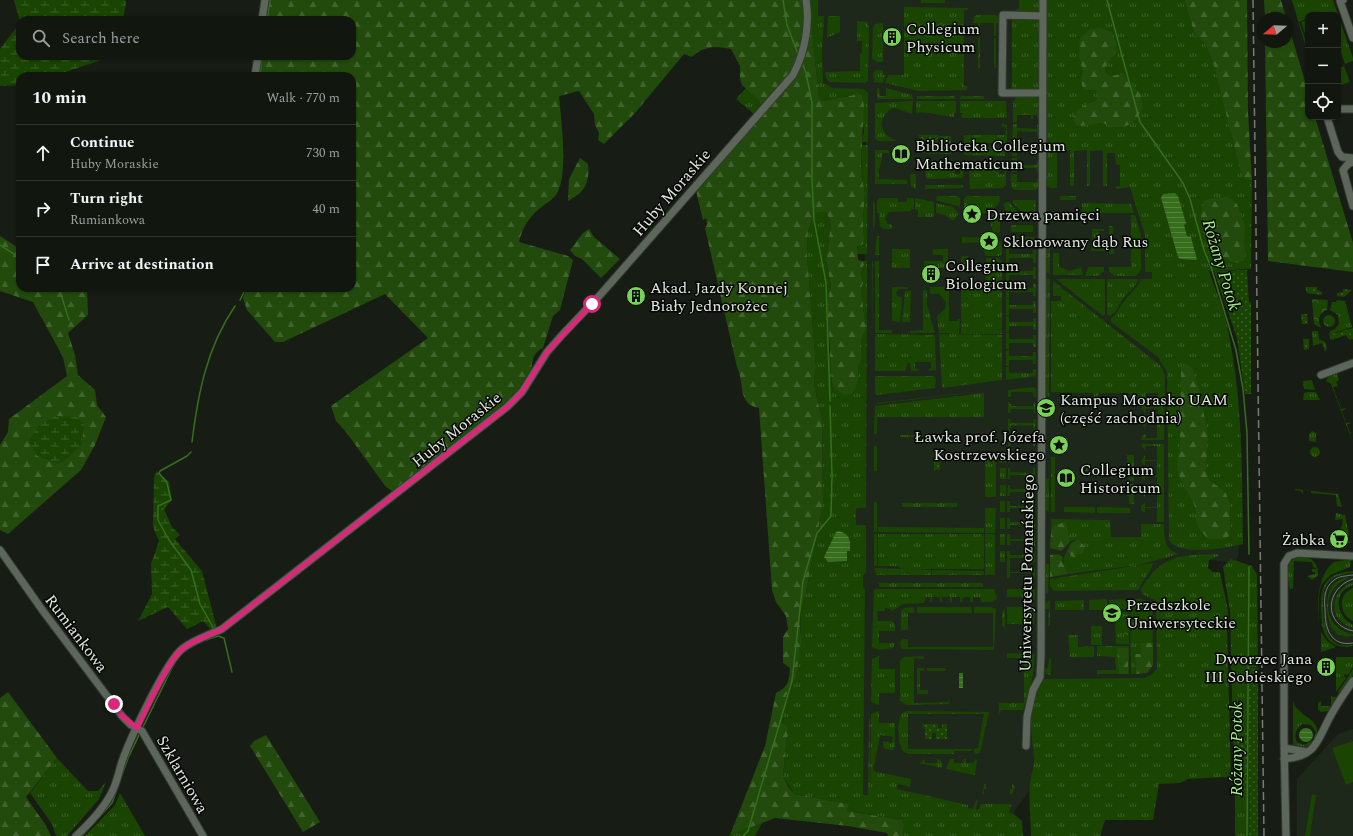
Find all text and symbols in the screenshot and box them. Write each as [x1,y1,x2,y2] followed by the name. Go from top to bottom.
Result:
[1257,12,1293,48] north arrow
[1305,12,1341,120] map controls
[1305,12,1341,48] button: +
[16,16,356,60] search box
[906,17,980,59] place label: Collegium Physicum
[881,26,903,48] building icon: Collegium Physicum
[30,27,52,49] icon: search
[62,27,140,50] text: Search here
[1305,48,1341,84] button: −
[1305,84,1341,120] button: locate
[32,85,87,111] text: 10 min
[266,88,340,108] text: Walk · 770 m
[70,131,135,154] text: Continue
[915,134,1066,176] place label: Biblioteka Collegium Mathematicum
[32,142,54,164] icon: ahead
[306,143,340,163] text: 730 m
[890,143,912,165] library icon: Biblioteka Collegium Mathematicum
[627,144,717,242] street label: Huby Moraskie
[70,154,159,174] text: Huby Moraskie
[70,187,143,210] text: Turn right
[32,198,54,220] icon: right
[313,199,340,219] text: 40 m
[961,203,983,225] place icon: Drzewa pamięci
[986,203,1100,227] place label: Drzewa pamięci
[70,210,145,230] text: Rumiankowa
[1195,216,1247,314] water label: Różany Potok
[978,230,1000,252] place icon: Sklonowany dąb Rus
[1003,230,1148,254] place label: Sklonowany dąb Rus
[70,253,214,276] text: Arrive at destination
[32,254,54,276] icon: arrive
[945,254,1027,296] place label: Collegium Biologicum
[920,263,942,285] building icon: Collegium Biologicum
[650,276,788,318] place label: Akad. Jazdy Konnej Biały Jednorożec
[625,285,647,307] building icon: Akad. Jazdy Konnej Biały Jednorożec
[583,295,601,313] route start
[407,386,507,473] street label: Huby Moraskie
[1060,388,1228,430] place label: Kampus Morasko UAM (część zachodnia)
[1035,397,1057,419] school or university icon: Kampus Morasko UAM (część zachodnia)
[914,425,1045,467] place label: Ławka prof. Józefa Kostrzewskiego
[1048,434,1070,456] place icon: Ławka prof. Józefa Kostrzewskiego
[1080,458,1161,500] place label: Collegium Historicum
[1055,467,1077,489] library icon: Collegium Historicum
[1013,474,1041,672] street label: Uniwersytetu Poznańskiego
[1281,528,1325,552] place label: Żabka
[1328,528,1350,550] supermarket icon: Żabka
[39,589,114,678] street label: Rumiankowa
[1126,593,1236,635] place label: Przedszkole Uniwersyteckie
[1101,602,1123,624] school or university icon: Przedszkole Uniwersyteckie
[1205,647,1312,689] place label: Dworzec Jana III Sobieskiego
[1315,656,1337,678] building icon: Dworzec Jana III Sobieskiego
[105,695,123,713] route end
[1224,702,1250,796] water label: Różany Potok
[150,731,214,818] street label: Szklarniowa

